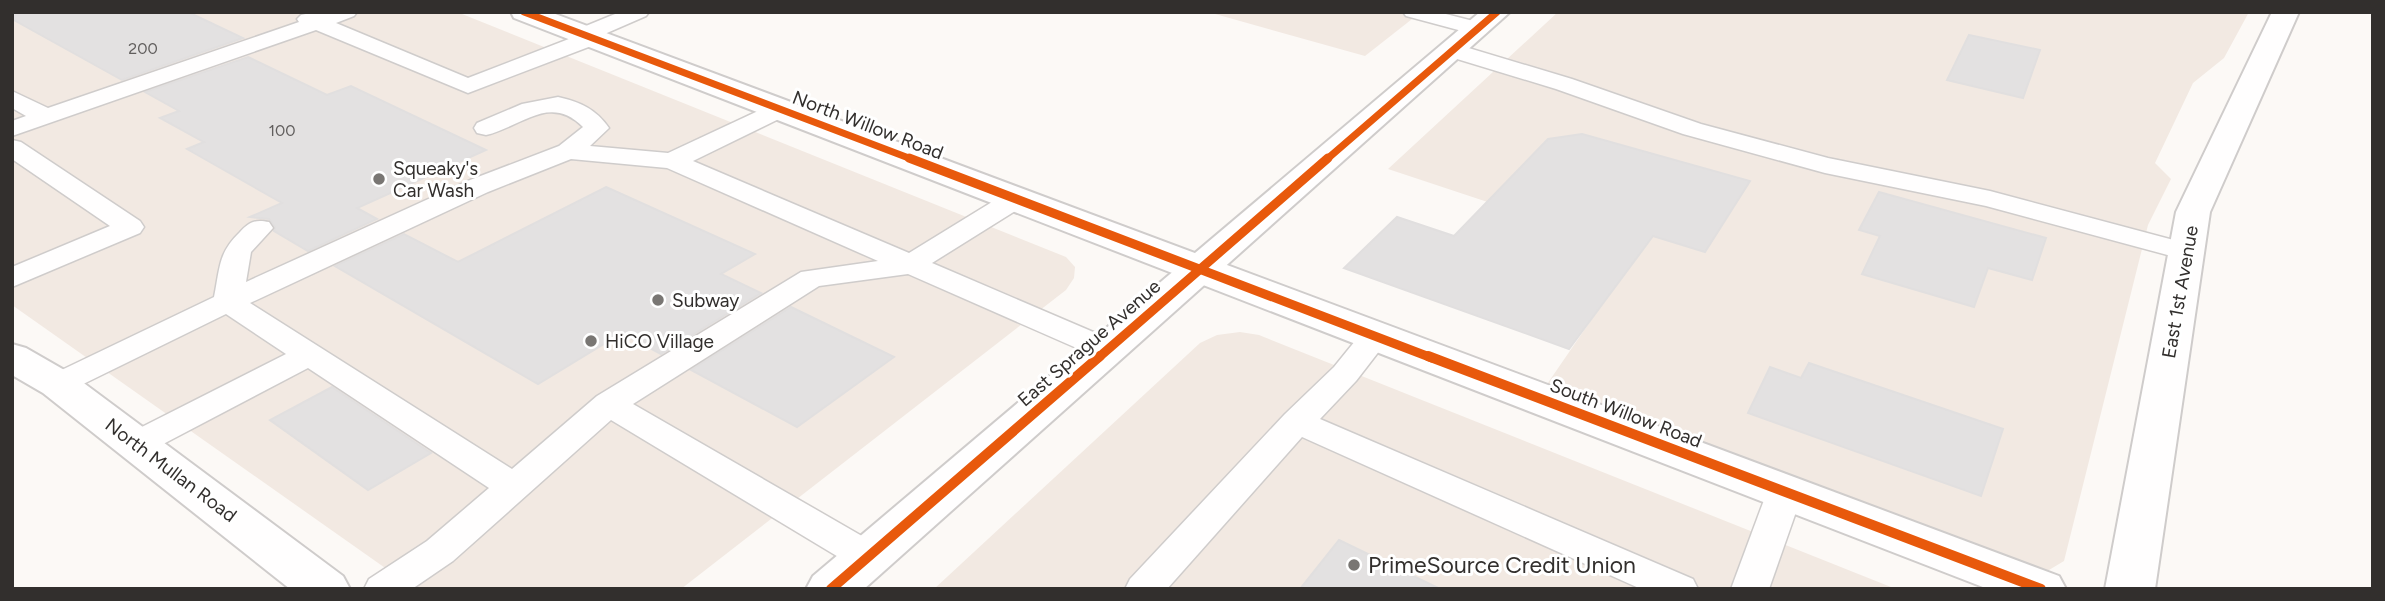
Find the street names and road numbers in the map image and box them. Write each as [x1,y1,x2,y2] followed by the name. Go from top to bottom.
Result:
[789,86,947,164] street label: North Willow Road
[2157,224,2203,360] street label: East 1st Avenue
[1013,275,1165,411] street label: East Sprague Avenue
[1547,373,1705,453] street label: South Willow Road
[101,413,241,527] street label: North Mullan Road

